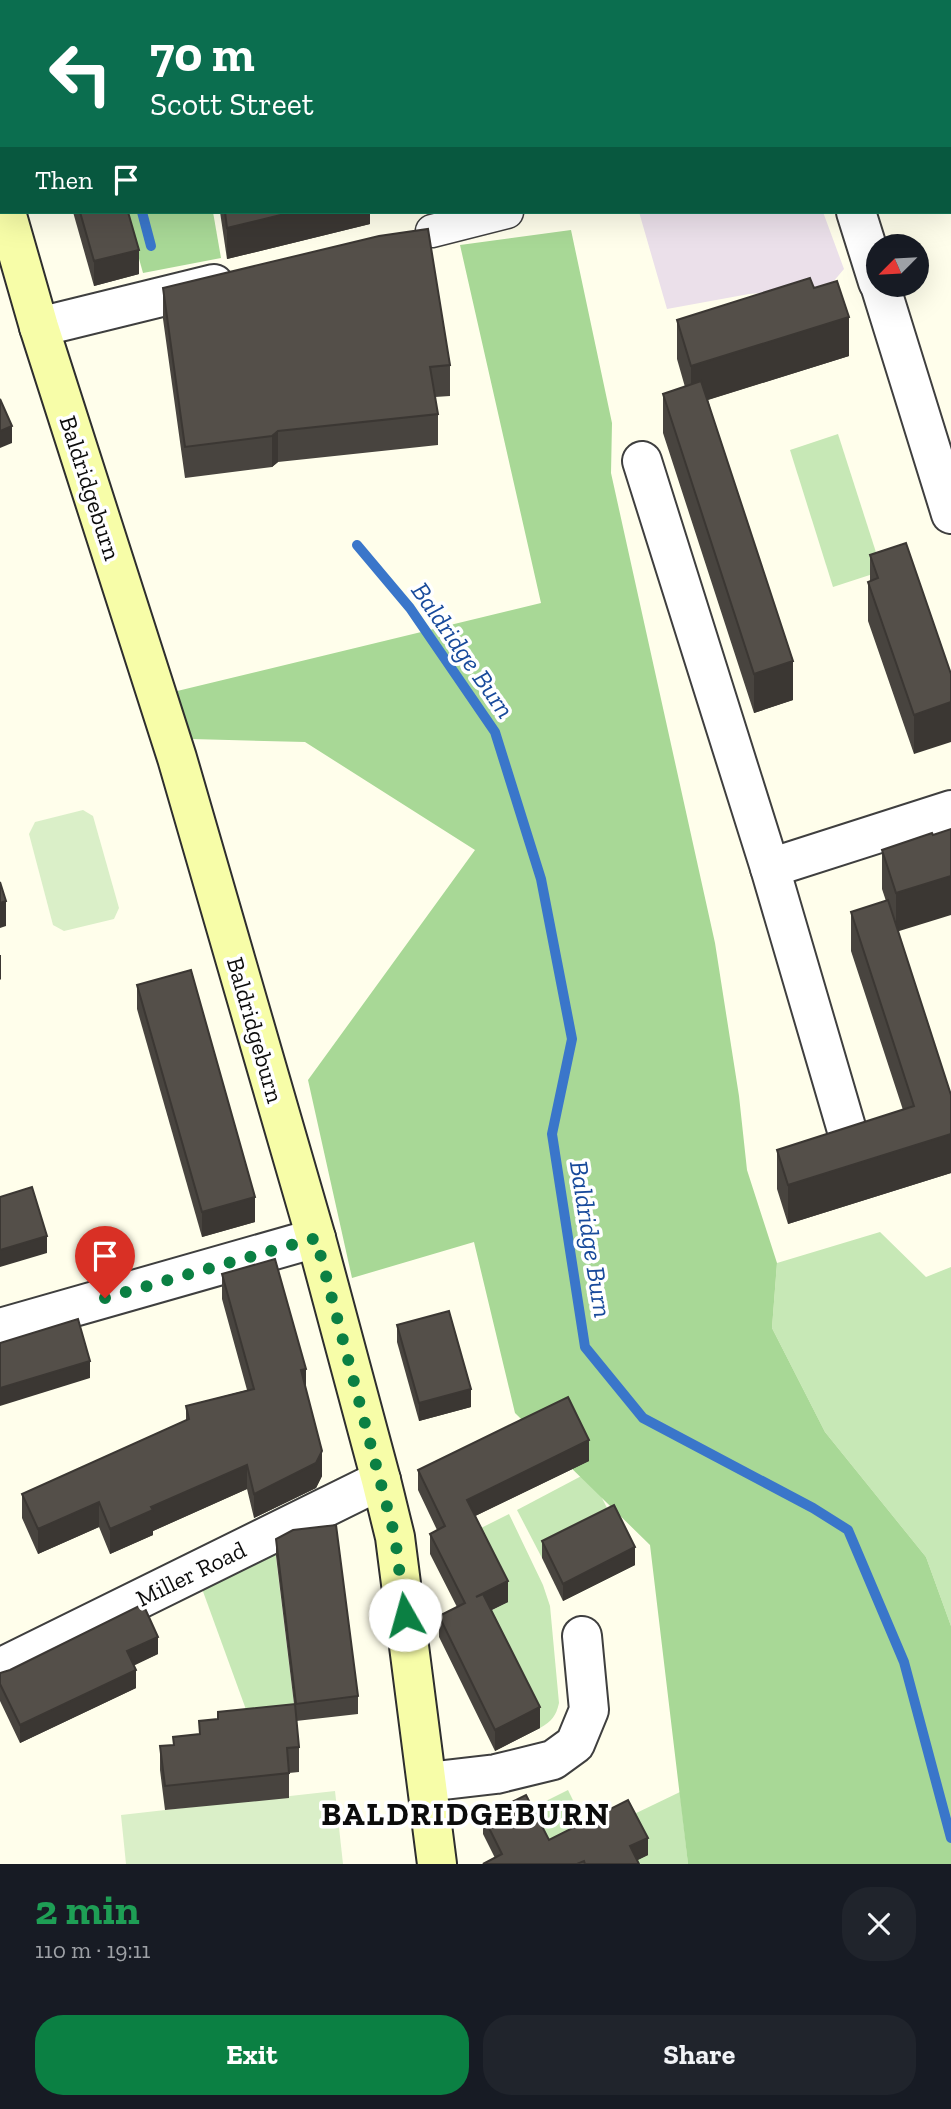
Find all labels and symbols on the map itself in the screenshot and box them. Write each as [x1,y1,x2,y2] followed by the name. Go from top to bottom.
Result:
[866,234,929,298] north arrow
[53,412,128,564] street label: Baldridgeburn
[404,576,522,724] water label: Baldridge Burn
[221,954,290,1106] street label: Baldridgeburn
[563,1158,619,1320] water label: Baldridge Burn
[75,1226,135,1298] pin
[131,1535,250,1613] street label: Miller Road
[368,1578,442,1652] position arrow
[321,1795,611,1833] district label: BALDRIDGEBURN

